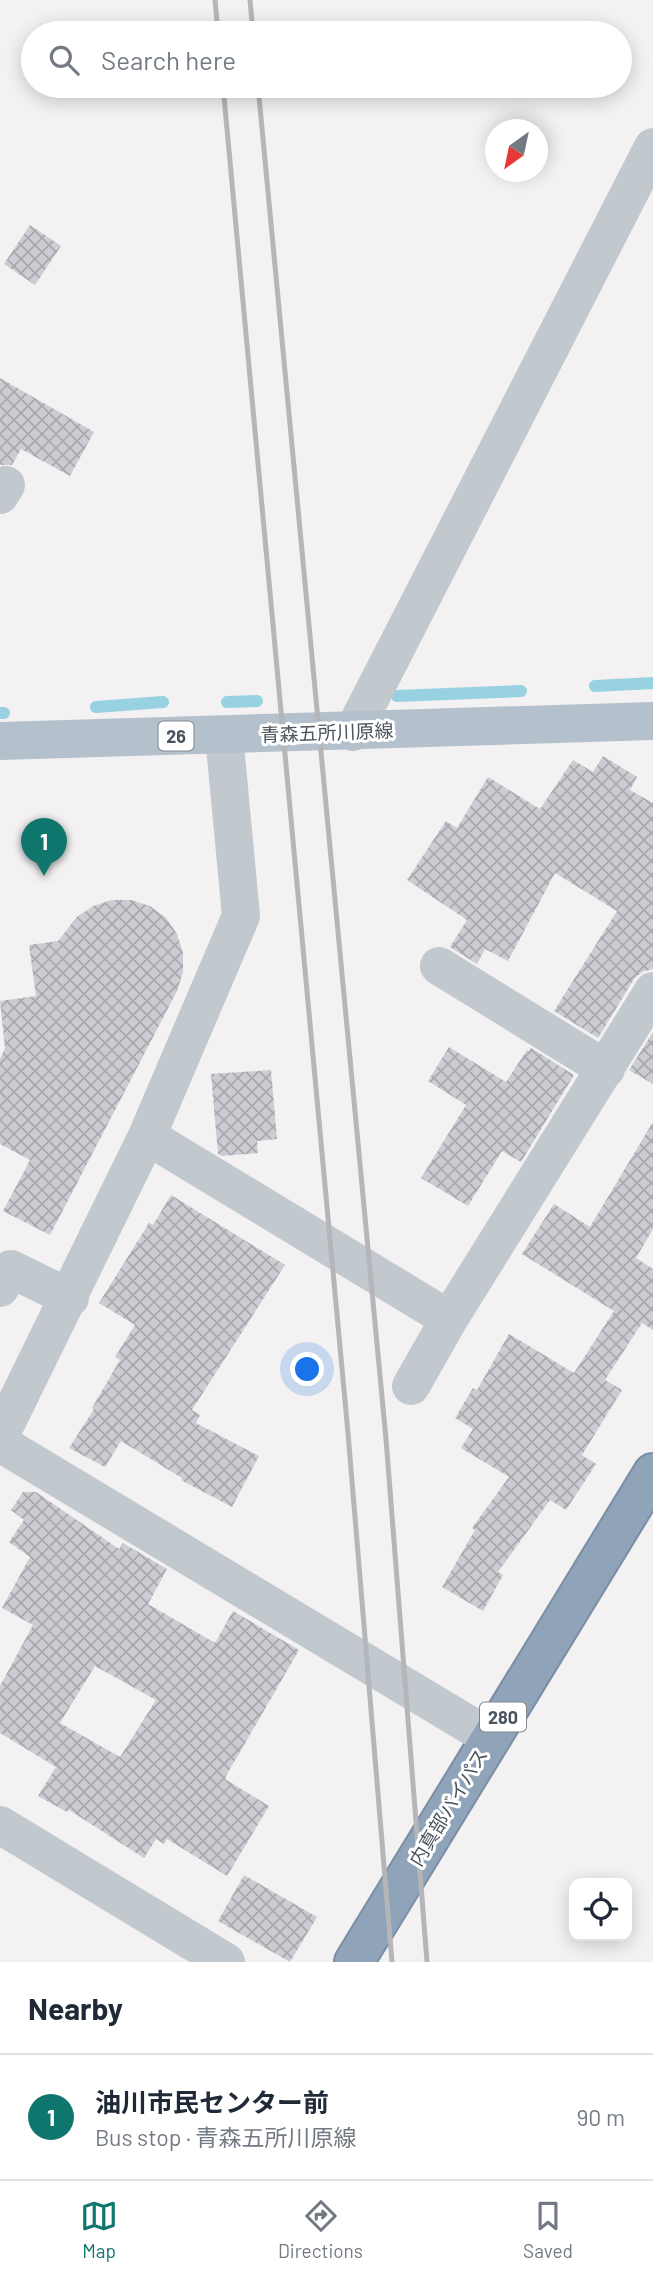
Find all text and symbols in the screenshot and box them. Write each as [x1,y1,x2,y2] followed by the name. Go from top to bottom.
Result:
[21,21,632,98] search box
[45,41,83,79] icon: search
[101,44,236,75] text: Search here
[485,119,548,182] north arrow
[260,718,394,746] street label: 青森五所川原線
[158,722,194,750] road number: 26
[21,818,67,876] pin: 1
[290,1352,324,1386] your location
[480,1702,526,1732] road number: 280
[404,1744,492,1870] street label: 内真部バイパス
[569,1878,632,1941] map controls
[569,1878,632,1941] button: locate
[28,1990,123,2026] text: Nearby
[95,2086,329,2117] text: 油川市民センター前
[47,2103,55,2131] text: 1
[576,2103,625,2131] text: 90 m
[95,2123,356,2151] text: Bus stop · 青森五所川原線
[80,2197,118,2262] tab: Map
[278,2197,363,2262] tab: Directions
[523,2197,573,2262] tab: Saved

